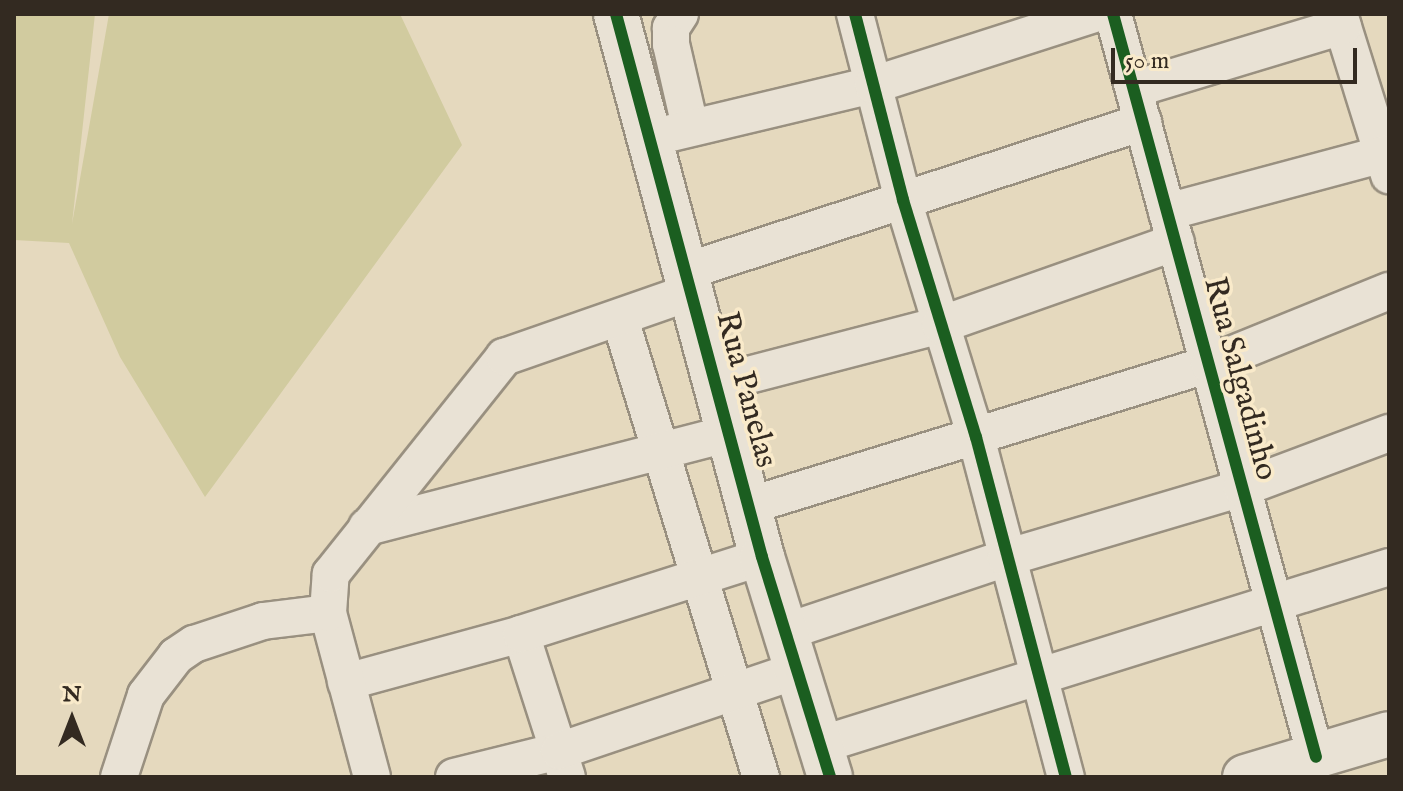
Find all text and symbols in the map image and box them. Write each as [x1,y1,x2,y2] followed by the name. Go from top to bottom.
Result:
[1115,32,1361,82] scale bar
[1125,46,1169,77] text: 50 m
[1193,273,1285,485] street label: Rua Salgadinho
[706,308,784,472] street label: Rua Panelas
[32,679,112,759] north arrow
[62,681,82,709] text: N

